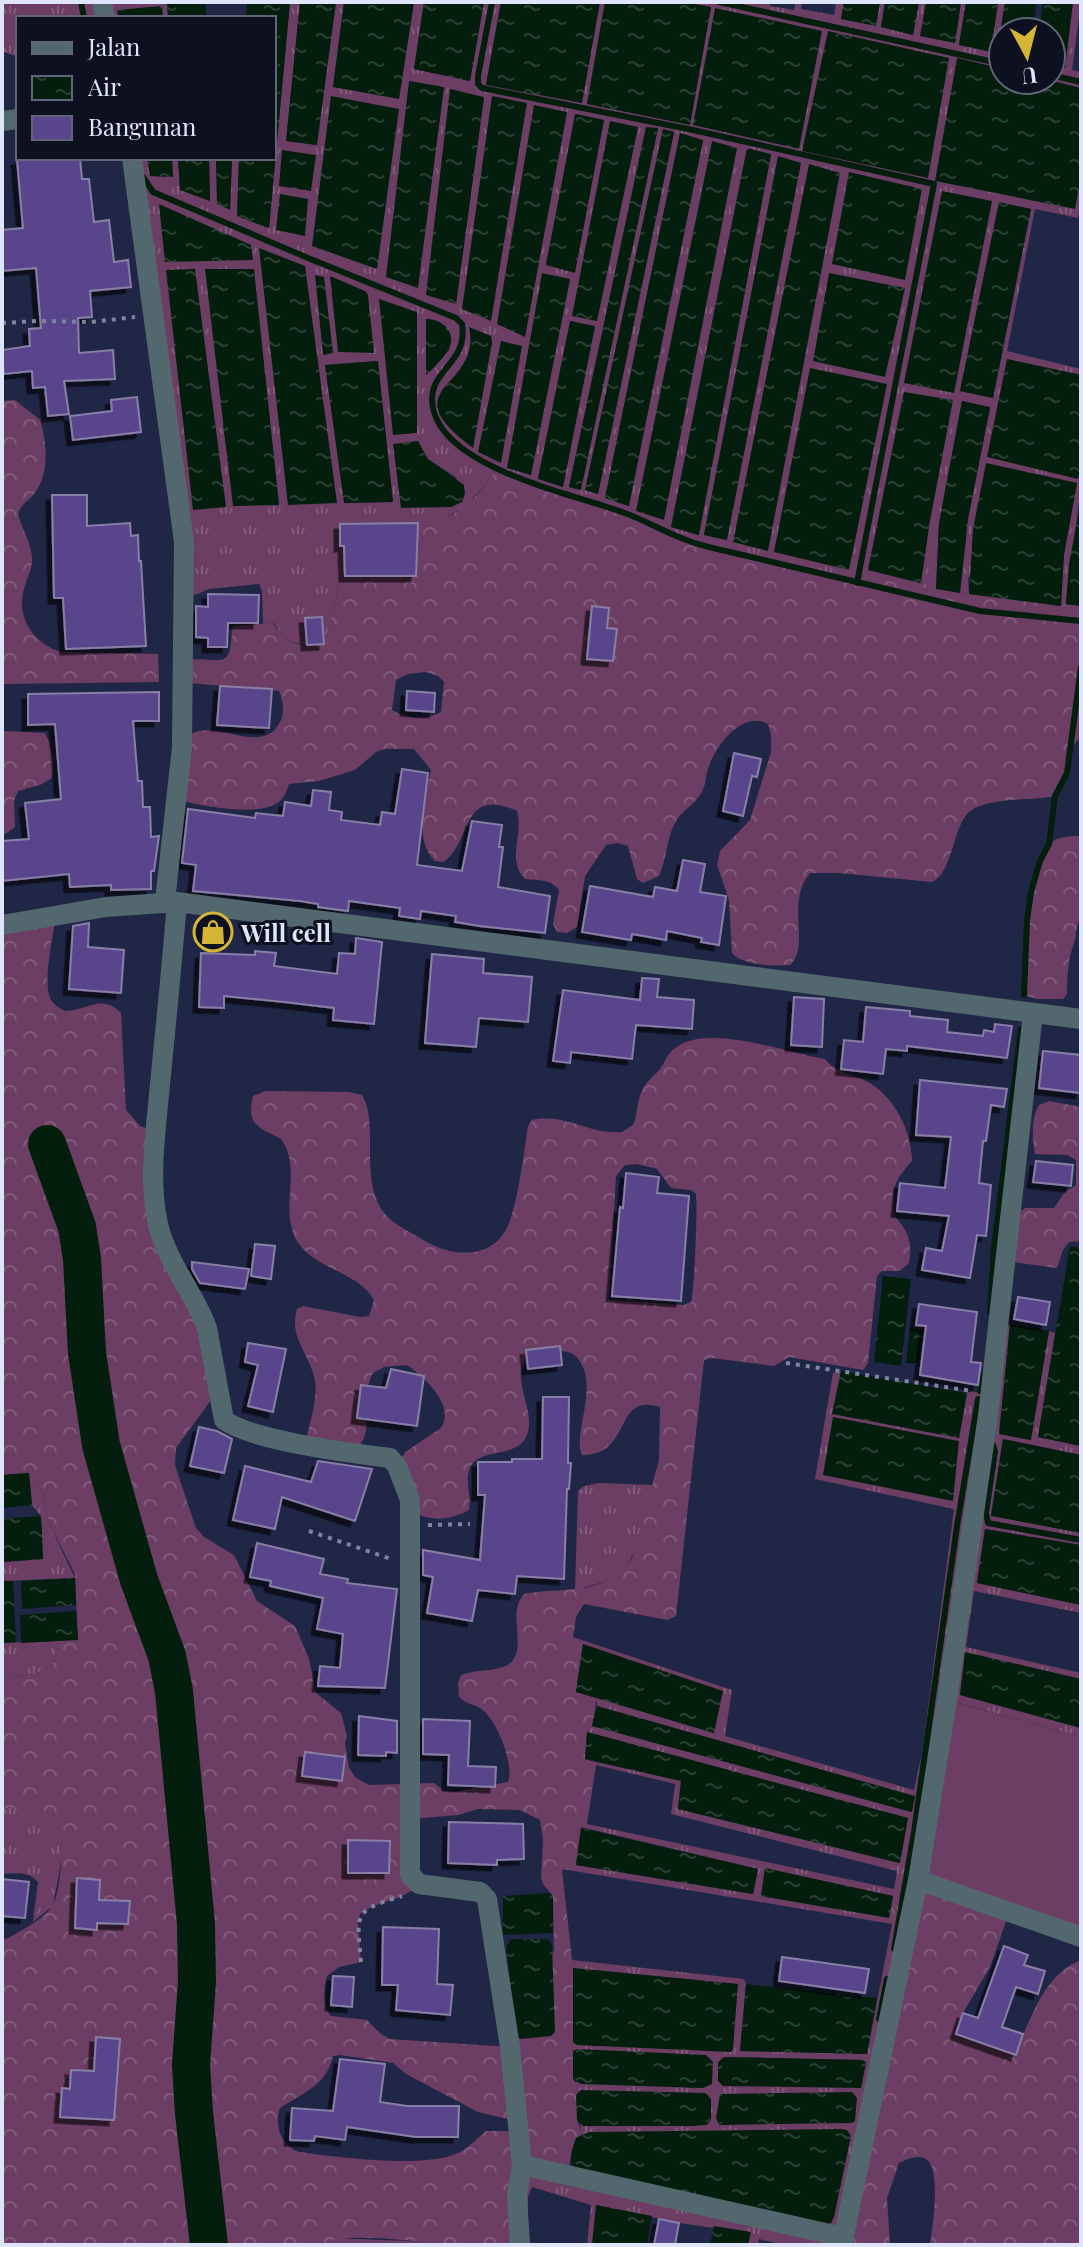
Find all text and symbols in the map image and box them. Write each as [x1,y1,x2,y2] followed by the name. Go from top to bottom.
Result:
[16,16,276,160] legend
[987,16,1067,96] north arrow
[87,30,140,62] text: Jalan
[1020,61,1039,93] text: U
[87,70,121,102] text: Air
[88,110,196,142] text: Bangunan
[192,911,234,953] shop icon: Will cell
[240,916,331,948] place label: Will cell

